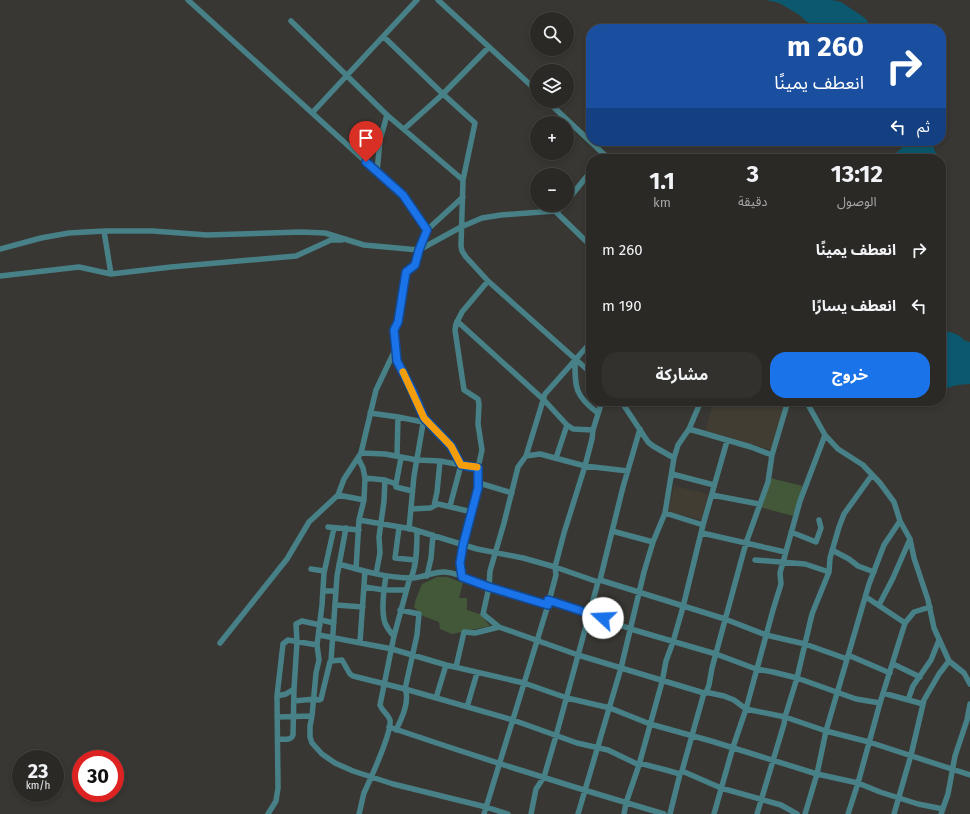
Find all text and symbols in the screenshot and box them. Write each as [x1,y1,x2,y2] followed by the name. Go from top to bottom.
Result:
[530,12,574,212] map controls
[530,12,574,56] button: search
[787,30,864,63] text: 260 m
[878,40,930,92] icon: right
[530,64,574,108] button: layers
[774,72,864,94] text: انعطف يمينًا
[530,116,574,160] button: +
[887,116,909,138] icon: left
[917,118,930,136] text: ثم
[349,121,383,162] pin
[355,127,377,149] icon: arrive
[747,160,759,188] text: 3
[831,160,883,188] text: 13:12
[649,167,675,195] text: 1.1
[530,168,574,212] button: −
[738,194,768,209] text: دقيقة
[837,194,877,209] text: الوصول
[653,195,671,210] text: km
[908,239,930,261] icon: right
[602,241,643,259] text: 260 m
[816,241,896,259] text: انعطف يمينًا
[908,295,930,317] icon: left
[602,297,642,315] text: 190 m
[812,297,896,315] text: انعطف يسارًا
[602,352,762,398] button: مشاركة
[770,352,930,398] button: خروج
[582,597,624,639] position arrow
[72,750,124,802] speed limit sign: 30
[28,759,48,783] text: 23
[26,780,50,792] text: km/h

